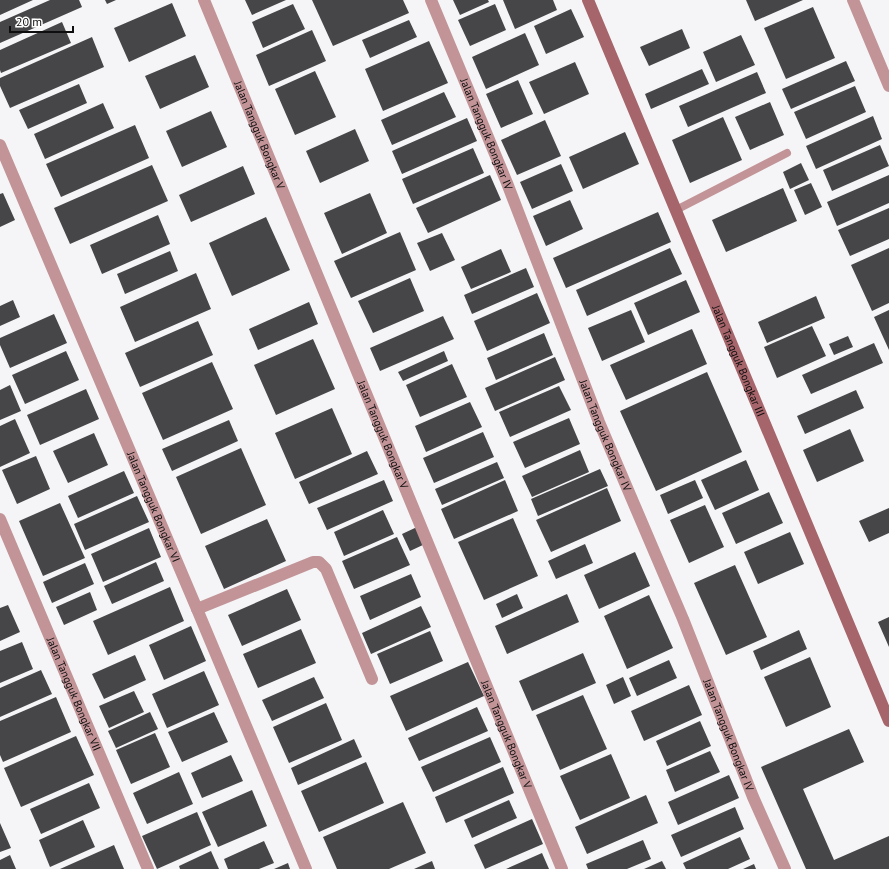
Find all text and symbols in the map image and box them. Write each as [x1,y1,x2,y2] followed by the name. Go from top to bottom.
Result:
[10,8,73,34] scale bar
[16,14,42,29] text: 20 m
[457,75,516,192] street label: Jalan Tangguk Bongkar IV
[231,78,288,192] street label: Jalan Tangguk Bongkar V
[709,302,768,419] street label: Jalan Tangguk Bongkar III
[354,377,412,491] street label: Jalan Tangguk Bongkar V
[576,377,635,494] street label: Jalan Tangguk Bongkar IV
[124,448,183,564] street label: Jalan Tangguk Bongkar VI
[43,634,104,753] street label: Jalan Tangguk Bongkar VII
[700,676,757,794] street label: Jalan Tangguk Bongkar IV
[478,677,535,791] street label: Jalan Tangguk Bongkar V

